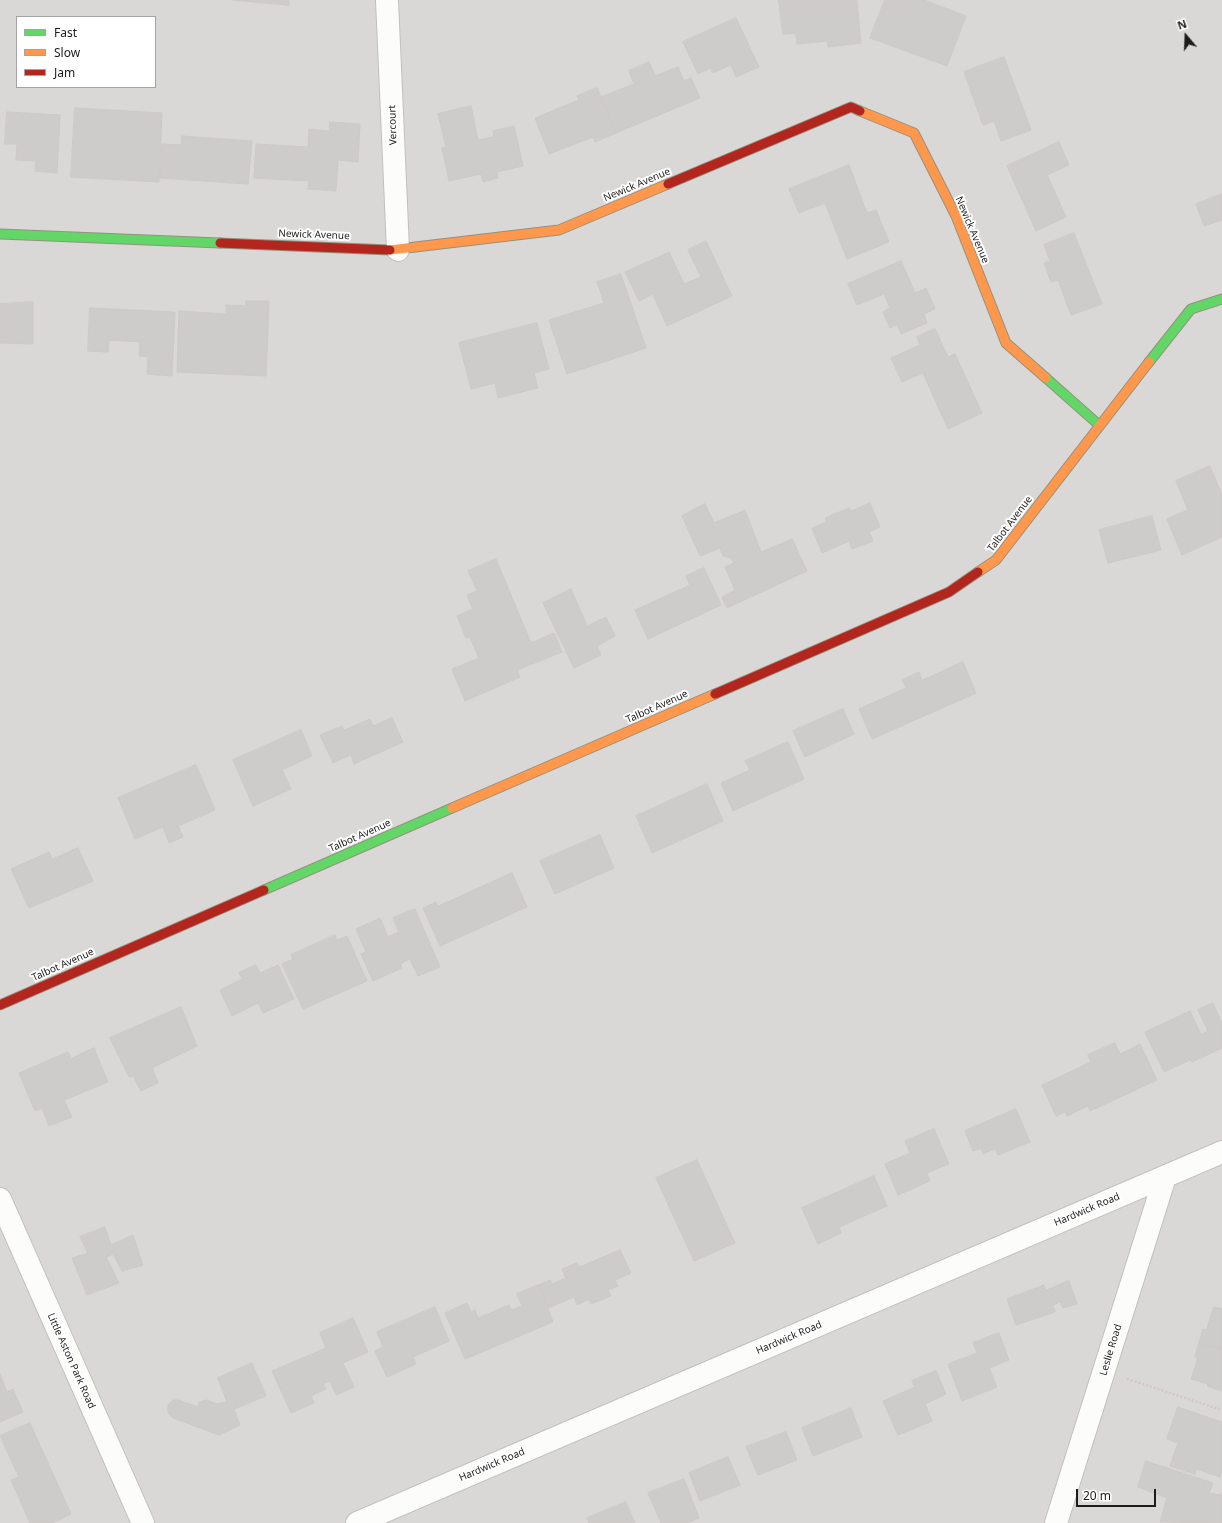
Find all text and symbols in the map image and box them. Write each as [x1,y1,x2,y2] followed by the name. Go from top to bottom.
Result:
[16,16,156,88] legend
[1166,16,1206,56] north arrow
[1175,16,1189,33] text: N
[54,24,77,41] text: Fast
[54,44,80,61] text: Slow
[54,64,75,81] text: Jam
[386,105,400,145] street label: Vercourt
[602,166,672,204] street label: Newick Avenue
[953,195,991,265] street label: Newick Avenue
[278,228,350,242] street label: Newick Avenue
[985,494,1035,554] street label: Talbot Avenue
[624,688,690,726] street label: Talbot Avenue
[327,817,393,855] street label: Talbot Avenue
[30,946,96,984] street label: Talbot Avenue
[1052,1191,1122,1229] street label: Hardwick Road
[45,1311,97,1411] street label: Little Aston Park Road
[754,1319,824,1357] street label: Hardwick Road
[1097,1323,1125,1377] street label: Leslie Road
[457,1446,527,1484] street label: Hardwick Road
[1078,1481,1158,1507] scale bar
[1083,1487,1111,1504] text: 20 m

